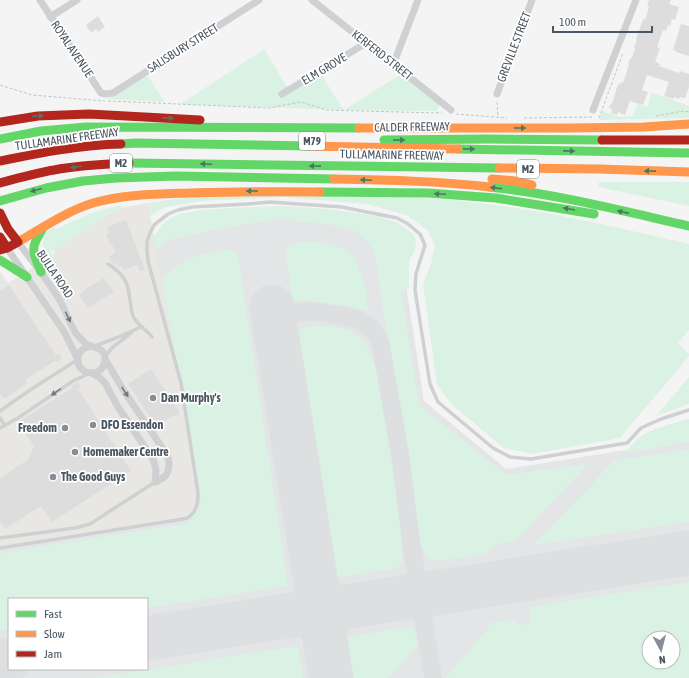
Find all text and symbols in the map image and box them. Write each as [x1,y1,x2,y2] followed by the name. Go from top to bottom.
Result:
[553,8,652,34] scale bar
[494,9,534,84] street label: GREVILLE STREET
[559,15,586,29] text: 100 m
[48,18,96,80] street label: ROYAL AVENUE
[145,20,222,75] street label: SALISBURY STREET
[349,27,416,83] street label: KERFERD STREET
[299,50,349,88] street label: ELM GROVE
[32,113,45,120] one-way arrow
[162,115,175,121] one-way arrow
[374,119,451,135] street label: CALDER FREEWAY
[14,125,120,153] street label: TULLAMARINE FREEWAY
[514,125,527,131] one-way arrow
[299,132,325,150] road number: M79
[393,137,406,143] one-way arrow
[463,146,476,152] one-way arrow
[340,147,445,163] street label: TULLAMARINE FREEWAY
[563,148,576,154] one-way arrow
[110,154,132,172] road number: M2
[517,160,539,178] road number: M2
[199,161,212,167] one-way arrow
[308,163,321,169] one-way arrow
[70,164,82,170] one-way arrow
[644,167,656,174] one-way arrow
[360,177,372,184] one-way arrow
[490,184,502,191] one-way arrow
[30,188,43,194] one-way arrow
[245,188,258,194] one-way arrow
[434,190,446,197] one-way arrow
[562,206,575,212] one-way arrow
[617,209,630,215] one-way arrow
[34,247,76,301] street label: BULLA ROAD
[65,312,71,323] one-way arrow
[121,387,129,397] one-way arrow
[51,388,61,396] one-way arrow
[161,391,222,405] place label: Dan Murphy's
[148,393,158,403] marker: Dan Murphy's
[101,418,163,432] place label: DFO Essendon
[88,420,98,430] marker: DFO Essendon
[18,421,57,435] place label: Freedom
[60,423,70,433] marker: Freedom
[83,445,169,459] place label: Homemaker Centre
[70,447,80,457] marker: Homemaker Centre
[61,470,126,484] place label: The Good Guys
[48,472,58,482] marker: The Good Guys
[8,598,148,670] legend
[44,607,62,621] text: Fast
[44,627,65,641] text: Slow
[641,630,681,670] north arrow
[44,647,62,661] text: Jam
[658,654,666,666] text: N

